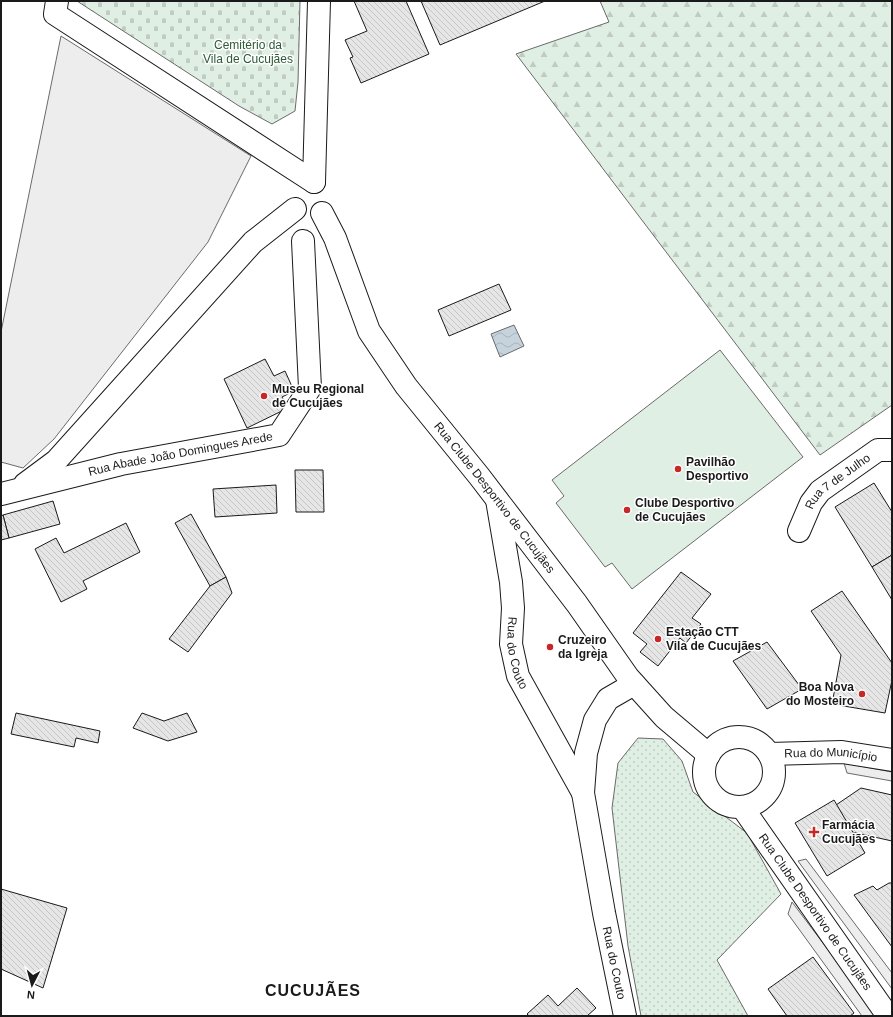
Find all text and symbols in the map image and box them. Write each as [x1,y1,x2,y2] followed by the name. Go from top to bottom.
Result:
[203,38,293,66] park label: Cemitério da Vila de Cucujães
[272,382,364,410] place label: Museu Regional de Cucujães
[259,391,269,401] marker: Museu Regional de Cucujães
[431,419,558,576] street label: Rua Clube Desportivo de Cucujães
[87,429,274,479] street label: Rua Abade João Domingues Arede
[802,450,873,511] street label: Rua 7 de Julho
[686,455,749,483] place label: Pavilhão Desportivo
[673,464,683,474] marker: Pavilhão Desportivo
[635,496,734,524] place label: Clube Desportivo de Cucujães
[622,505,632,515] marker: Clube Desportivo de Cucujães
[504,616,531,692] street label: Rua do Couto
[666,625,761,653] place label: Estação CTT Vila de Cucujães
[558,633,608,661] place label: Cruzeiro da Igreja
[653,634,663,644] marker: Estação CTT Vila de Cucujães
[545,642,555,652] marker: Cruzeiro da Igreja
[786,680,854,708] place label: Boa Nova do Mosteiro
[857,689,867,699] marker: Boa Nova do Mosteiro
[784,745,879,765] street label: Rua do Município
[822,818,876,846] place label: Farmácia Cucujães
[809,827,819,837] marker: Farmácia Cucujães
[756,831,875,993] street label: Rua Clube Desportivo de Cucujães
[599,925,629,1001] street label: Rua do Couto
[12,965,52,1005] north arrow
[265,980,361,999] district label: CUCUJÃES
[26,989,36,1001] text: N

